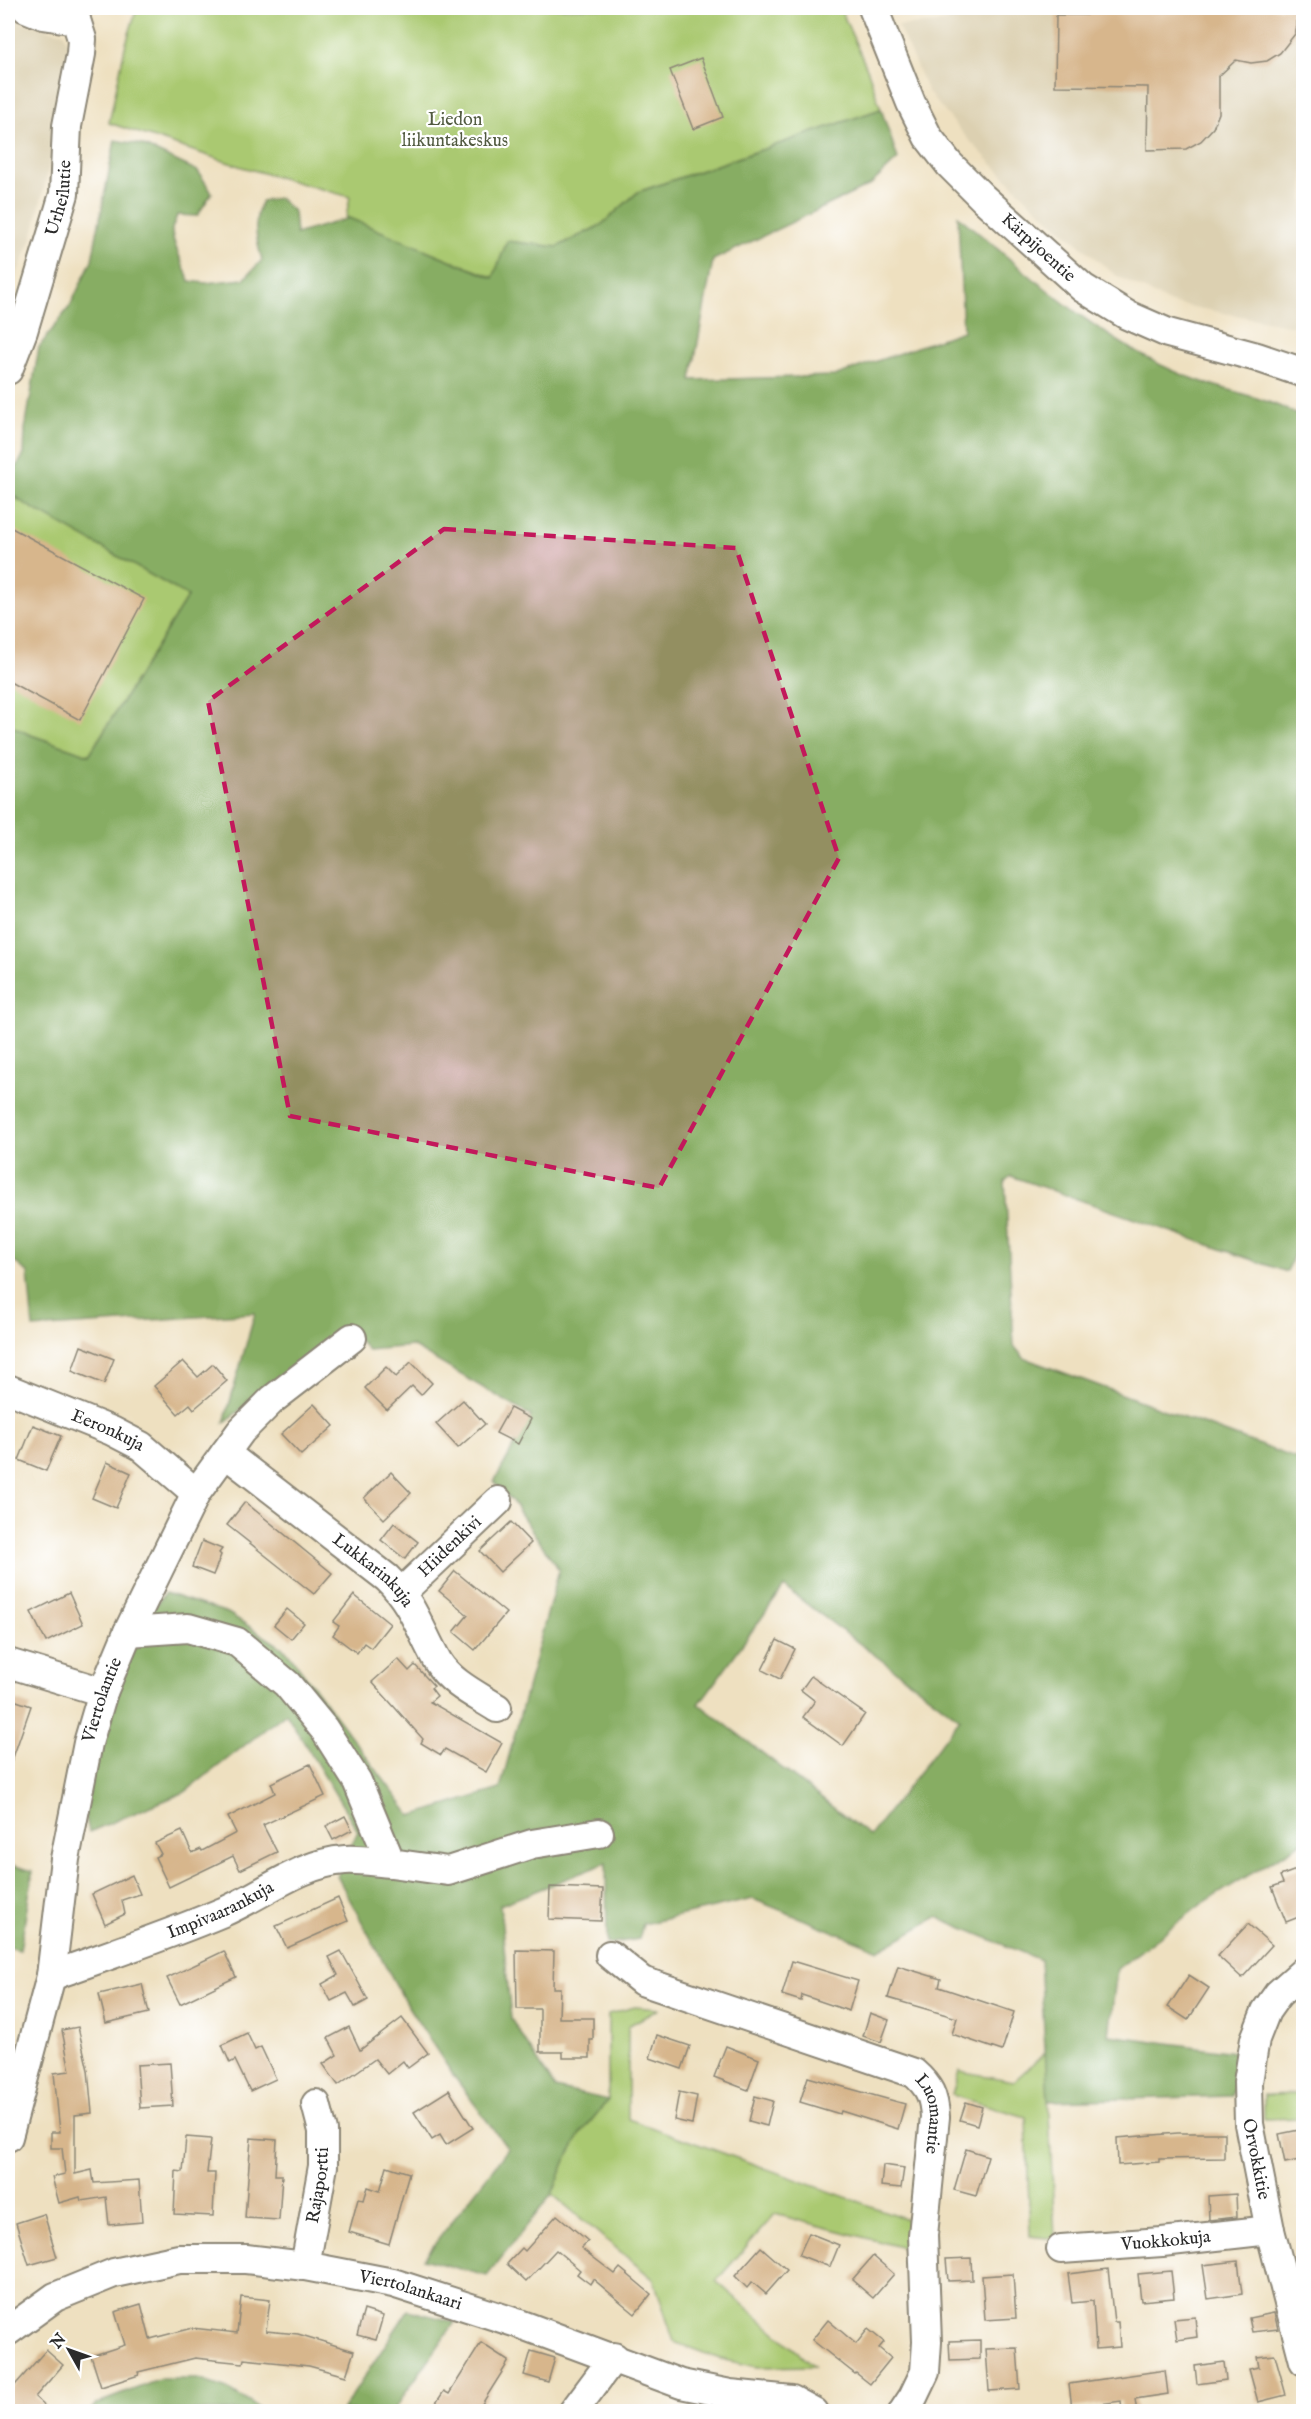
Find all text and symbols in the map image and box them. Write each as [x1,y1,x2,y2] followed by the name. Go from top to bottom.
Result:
[402,109,508,153] park label: Liedon liikuntakeskus
[41,160,77,239] street label: Urheilutie
[996,208,1080,287] street label: Kärpijoentie
[68,1404,148,1457] street label: Eeronkuja
[413,1511,487,1582] street label: Hiidenkivi
[328,1528,419,1612] street label: Lukkarinkuja
[77,1654,128,1746] street label: Viertolantie
[164,1876,278,1944] street label: Impivaarankuja
[910,2069,947,2155] street label: Luomantie
[1237,2117,1275,2202] street label: Orvokkitie
[301,2147,335,2225] street label: Rajaportti
[1119,2225,1212,2256] street label: Vuokkokuja
[356,2265,465,2316] street label: Viertolankaari
[39,2320,99,2380] north arrow
[46,2330,71,2354] text: N

